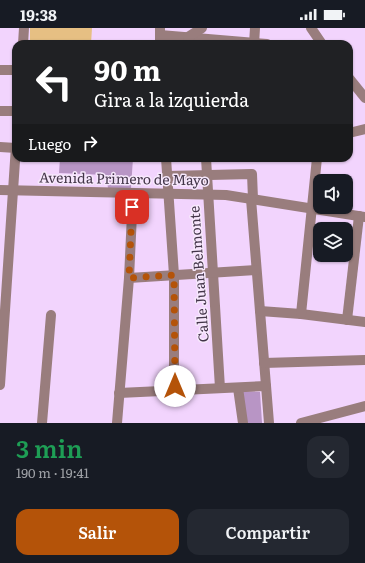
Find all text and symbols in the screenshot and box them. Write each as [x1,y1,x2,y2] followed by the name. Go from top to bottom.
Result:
[20,3,57,26] text: 19:38
[94,48,161,90] text: 90 m
[28,56,80,108] icon: left
[94,86,249,113] text: Gira a la izquierda
[28,132,71,155] text: Luego
[79,132,101,154] icon: right
[39,167,209,189] street label: Avenida Primero de Mayo
[313,174,353,262] map controls
[313,174,353,214] button: sound
[115,190,149,224] pin
[121,196,143,218] icon: arrive
[183,205,213,343] street label: Calle Juan Belmonte
[313,222,353,262] button: layers
[154,365,196,407] position arrow
[16,430,82,465] text: 3 min
[307,436,349,478] button: close
[16,463,89,482] text: 190 m · 19:41
[16,509,179,555] button: Salir
[187,509,349,555] button: Compartir

